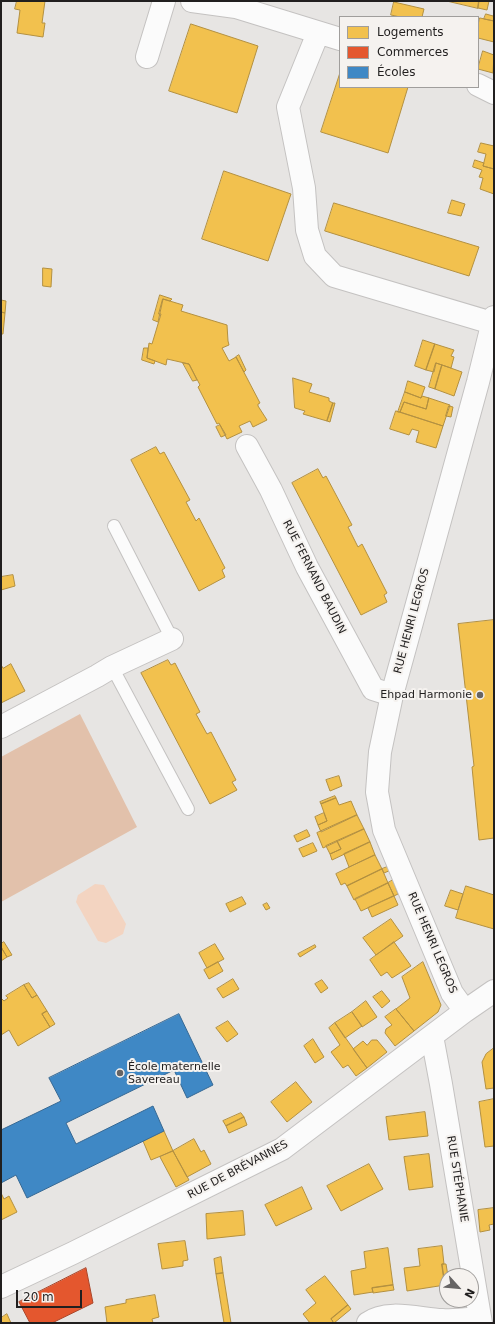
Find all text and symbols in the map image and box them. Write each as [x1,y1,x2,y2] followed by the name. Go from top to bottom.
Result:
[339,16,479,88] legend
[377,25,443,39] text: Logements
[377,45,448,59] text: Commerces
[377,65,416,79] text: Écoles
[280,518,348,636] street label: RUE FERNAND BAUDIN
[392,567,432,675] street label: RUE HENRI LEGROS
[380,688,472,702] place label: Ehpad Harmonie
[475,690,485,700] marker: Ehpad Harmonie
[405,890,459,996] street label: RUE HENRI LEGROS
[128,1060,221,1086] place label: École maternelle Savereau
[115,1068,125,1078] marker: École maternelle Savereau
[444,1135,470,1223] street label: RUE STÉPHANIE
[185,1138,291,1202] street label: RUE DE BRÉVANNES
[439,1268,479,1308] north arrow
[18,1282,84,1308] scale bar
[461,1286,477,1300] text: N
[23,1290,54,1304] text: 20 m

